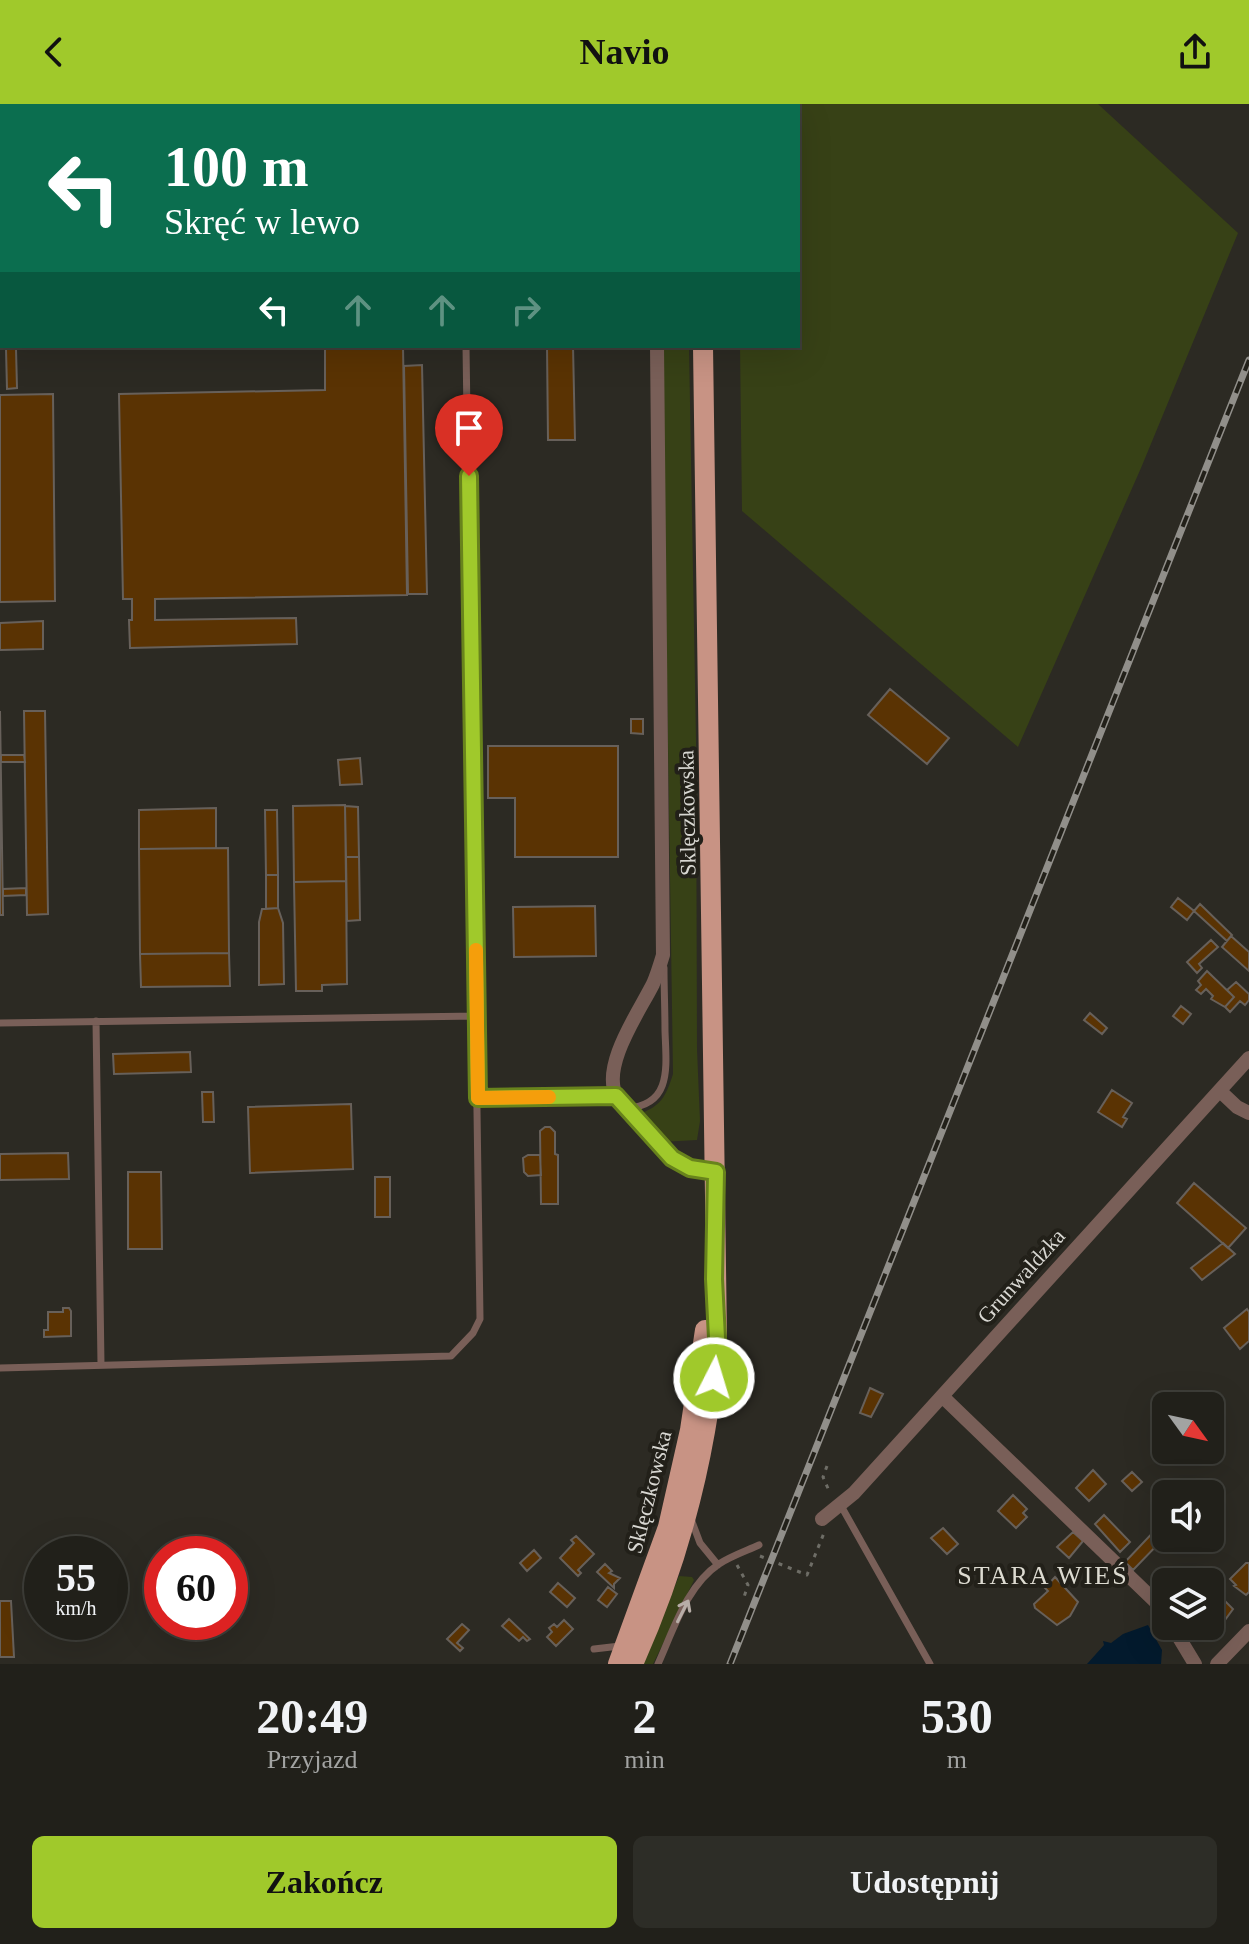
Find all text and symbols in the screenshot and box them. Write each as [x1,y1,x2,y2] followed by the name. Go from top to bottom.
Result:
[32,30,76,74] icon: back
[1173,30,1217,74] icon: share
[580,32,670,72] text: Navio
[32,136,136,240] icon: left
[164,136,309,198] text: 100 m
[164,202,360,242] text: Skręć w lewo
[252,288,296,332] icon: left
[336,288,380,332] icon: ahead
[420,288,464,332] icon: ahead
[504,288,548,332] icon: right
[435,394,503,476] pin
[447,406,491,450] icon: arrive
[673,750,701,876] street label: Sklęczkowska
[972,1223,1070,1328] street label: Grunwaldzka
[672,1336,756,1420] position arrow
[1152,1392,1224,1464] north arrow
[1152,1392,1224,1640] map controls
[622,1428,676,1556] street label: Sklęczkowska
[1152,1480,1224,1552] button: sound
[144,1536,248,1640] speed limit sign: 60
[56,1555,96,1600] text: 55
[957,1561,1129,1590] district label: STARA WIEŚ
[1152,1568,1224,1640] button: layers
[55,1597,97,1619] text: km/h
[676,1600,691,1624] one-way arrow
[256,1690,368,1743] text: 20:49
[632,1690,656,1743] text: 2
[921,1690,993,1743] text: 530
[267,1745,358,1774] text: Przyjazd
[624,1745,665,1774] text: min
[947,1745,967,1774] text: m
[32,1836,617,1928] button: Zakończ
[633,1836,1217,1928] button: Udostępnij

